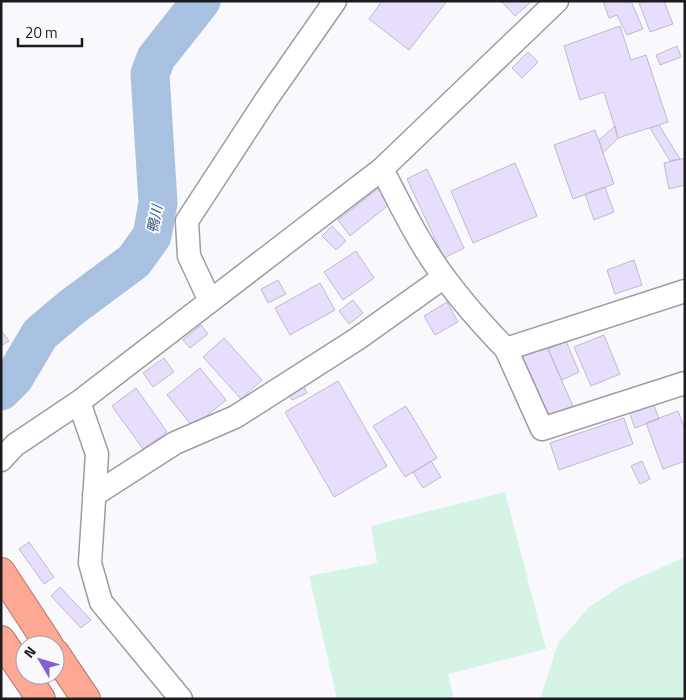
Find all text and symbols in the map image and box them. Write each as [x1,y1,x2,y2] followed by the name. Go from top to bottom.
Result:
[18,15,81,47] scale bar
[25,21,58,44] text: 20 m
[141,201,167,235] water label: 鴨川
[15,635,65,685] north arrow
[18,641,41,662] text: N

